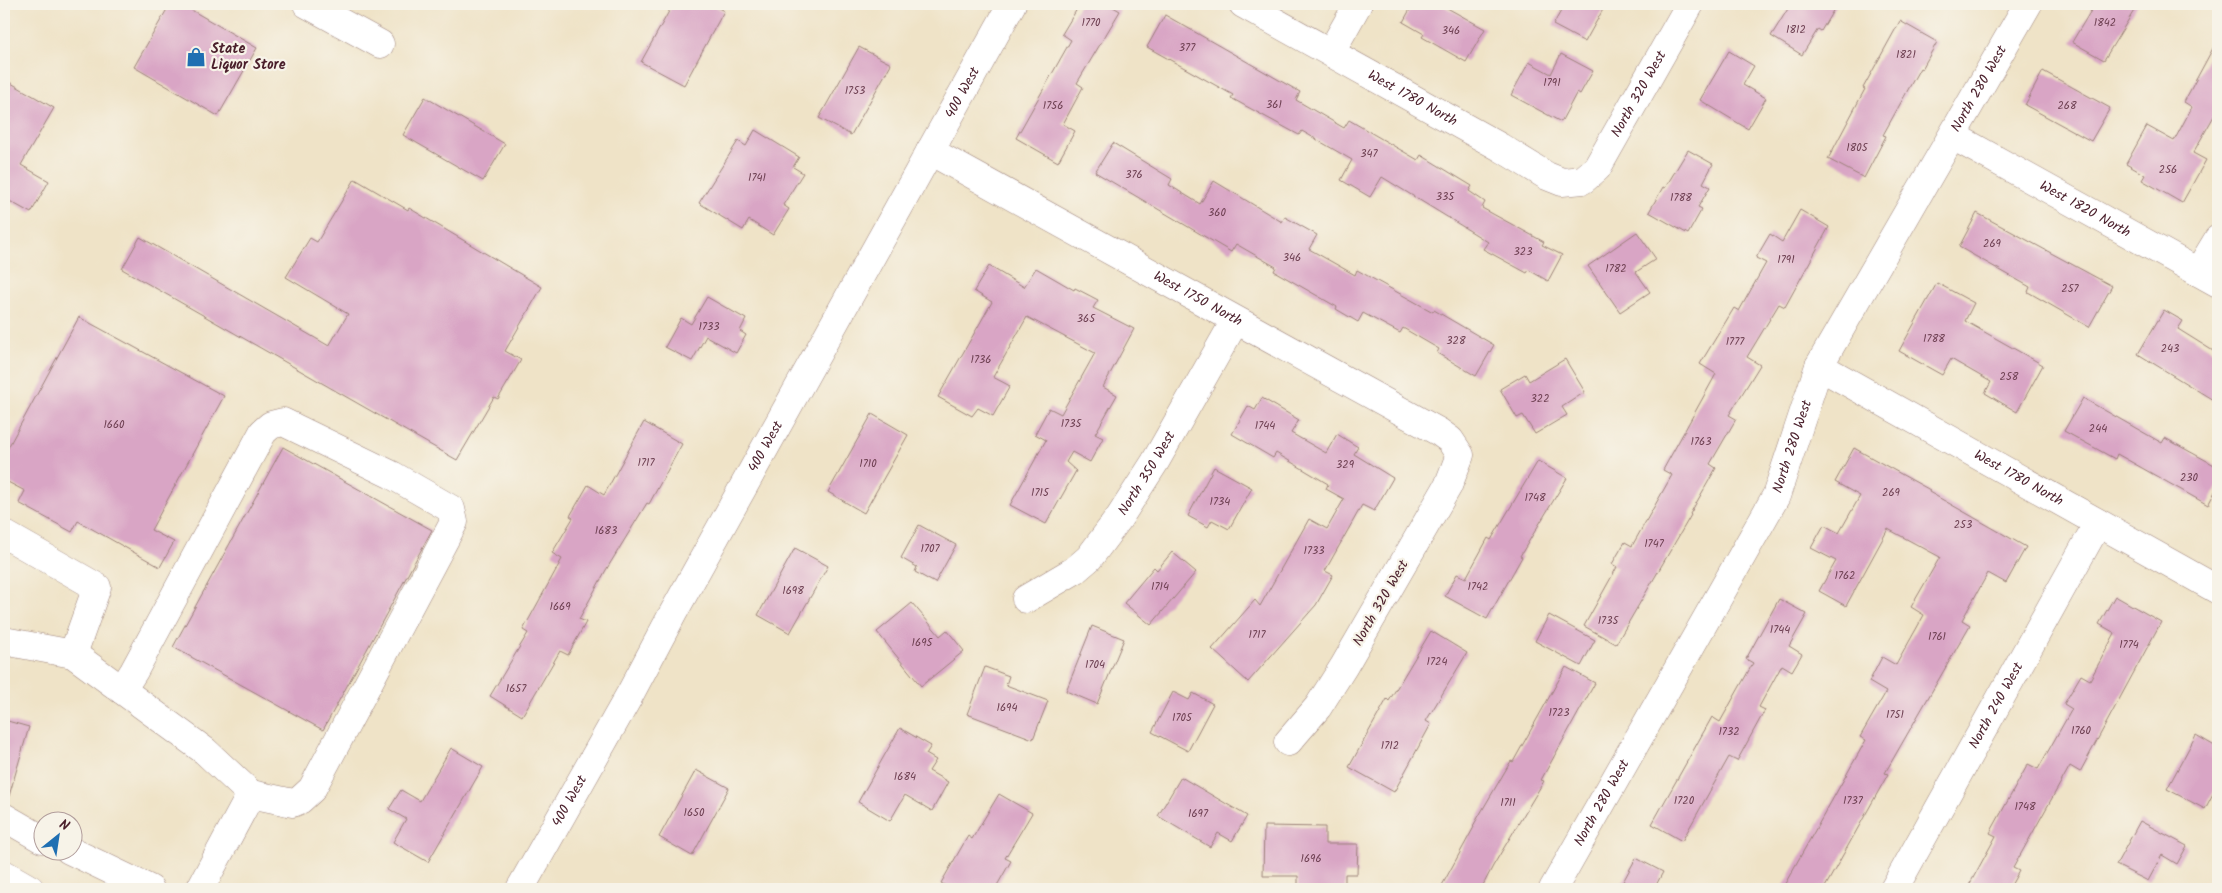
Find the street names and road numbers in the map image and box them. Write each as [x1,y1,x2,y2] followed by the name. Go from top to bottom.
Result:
[1945,41,2013,136] street label: North 280 West
[1606,46,1673,141] street label: North 320 West
[939,62,986,123] street label: 400 West
[1364,64,1461,132] street label: West 1780 North
[2035,175,2135,243] street label: West 1820 North
[1149,265,1246,332] street label: West 1750 North
[1767,397,1818,496] street label: North 280 West
[742,416,789,476] street label: 400 West
[1112,427,1182,520] street label: North 350 West
[1970,444,2068,512] street label: West 1780 North
[1347,555,1415,650] street label: North 320 West
[1963,658,2030,753] street label: North 240 West
[1568,755,1636,850] street label: North 280 West
[546,771,593,831] street label: 400 West

